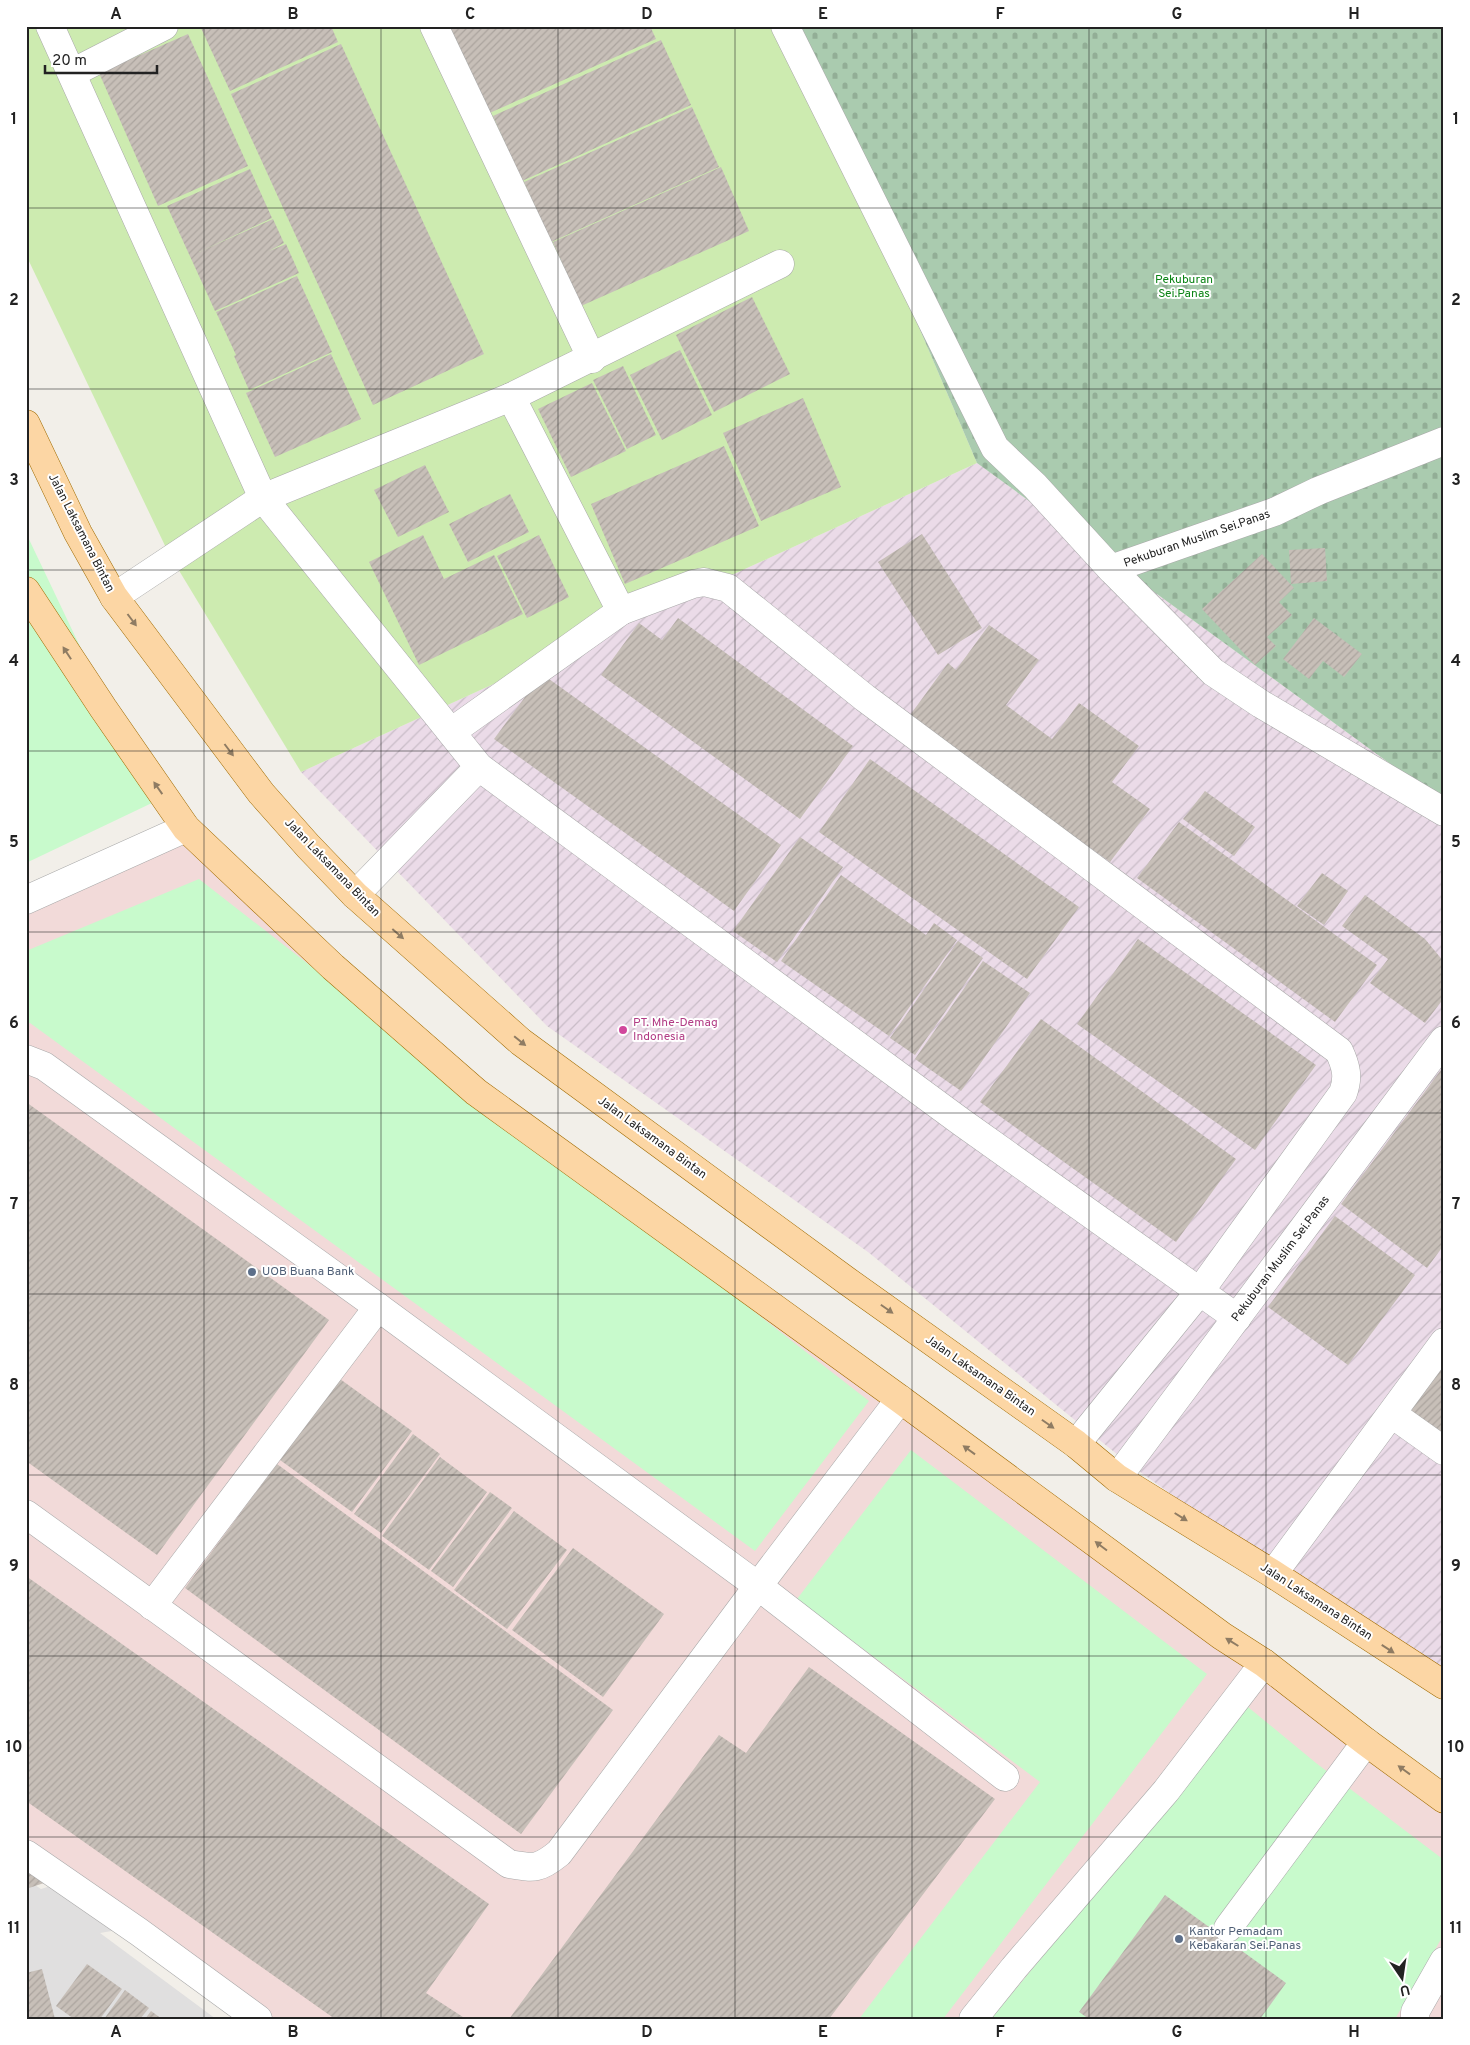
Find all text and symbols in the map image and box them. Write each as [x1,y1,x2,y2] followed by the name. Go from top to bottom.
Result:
[110,5,122,25] text: A
[287,5,299,25] text: B
[465,5,475,25] text: C
[641,5,653,25] text: D
[818,5,828,25] text: E
[995,5,1005,25] text: F
[1172,5,1182,25] text: G
[1348,5,1360,25] text: H
[45,42,158,74] scale bar
[52,52,87,71] text: 20 m
[11,110,17,130] text: 1
[1453,110,1459,130] text: 1
[1155,272,1213,302] park label: Pekuburan Sei.Panas
[9,291,19,311] text: 2
[1451,291,1461,311] text: 2
[9,471,19,491] text: 3
[44,471,118,595] street label: Jalan Laksamana Bintan
[1451,471,1461,491] text: 3
[1122,506,1272,572] street label: Pekuburan Muslim Sei.Panas
[126,613,137,626] one-way arrow
[62,647,72,660] one-way arrow
[9,652,19,672] text: 4
[1451,652,1461,672] text: 4
[224,743,235,756] one-way arrow
[153,781,163,795] one-way arrow
[281,815,383,921] street label: Jalan Laksamana Bintan
[9,833,19,853] text: 5
[1451,833,1461,853] text: 5
[392,928,405,939] one-way arrow
[9,1014,19,1034] text: 6
[1451,1014,1461,1034] text: 6
[633,1015,718,1045] place label: PT. Mhe-Demag Indonesia
[617,1024,629,1036] marker: PT. Mhe-Demag Indonesia
[514,1036,527,1047] one-way arrow
[594,1093,710,1183] street label: Jalan Laksamana Bintan
[1228,1193,1334,1325] street label: Pekuburan Muslim Sei.Panas
[10,1195,18,1215] text: 7
[1452,1195,1460,1215] text: 7
[262,1264,354,1280] place label: UOB Buana Bank
[246,1266,258,1278] marker: UOB Buana Bank
[880,1304,894,1314] one-way arrow
[922,1332,1038,1420] street label: Jalan Laksamana Bintan
[9,1376,19,1396] text: 8
[1451,1376,1461,1396] text: 8
[1041,1419,1055,1429] one-way arrow
[963,1445,976,1455] one-way arrow
[1174,1512,1187,1522] one-way arrow
[1094,1541,1108,1551] one-way arrow
[9,1557,19,1577] text: 9
[1451,1557,1461,1577] text: 9
[1257,1560,1375,1644] street label: Jalan Laksamana Bintan
[1225,1638,1238,1647] one-way arrow
[1381,1644,1394,1653] one-way arrow
[6,1738,22,1758] text: 10
[1448,1738,1464,1758] text: 10
[1397,1765,1411,1775] one-way arrow
[8,1919,20,1939] text: 11
[1450,1919,1462,1939] text: 11
[1189,1924,1301,1954] place label: Kantor Pemadam Kebakaran Sei.Panas
[1173,1933,1185,1945] marker: Kantor Pemadam Kebakaran Sei.Panas
[1378,1952,1428,2002] north arrow
[1398,1980,1411,1999] text: U
[110,2023,122,2043] text: A
[287,2023,299,2043] text: B
[465,2023,475,2043] text: C
[641,2023,653,2043] text: D
[818,2023,828,2043] text: E
[995,2023,1005,2043] text: F
[1172,2023,1182,2043] text: G
[1348,2023,1360,2043] text: H

